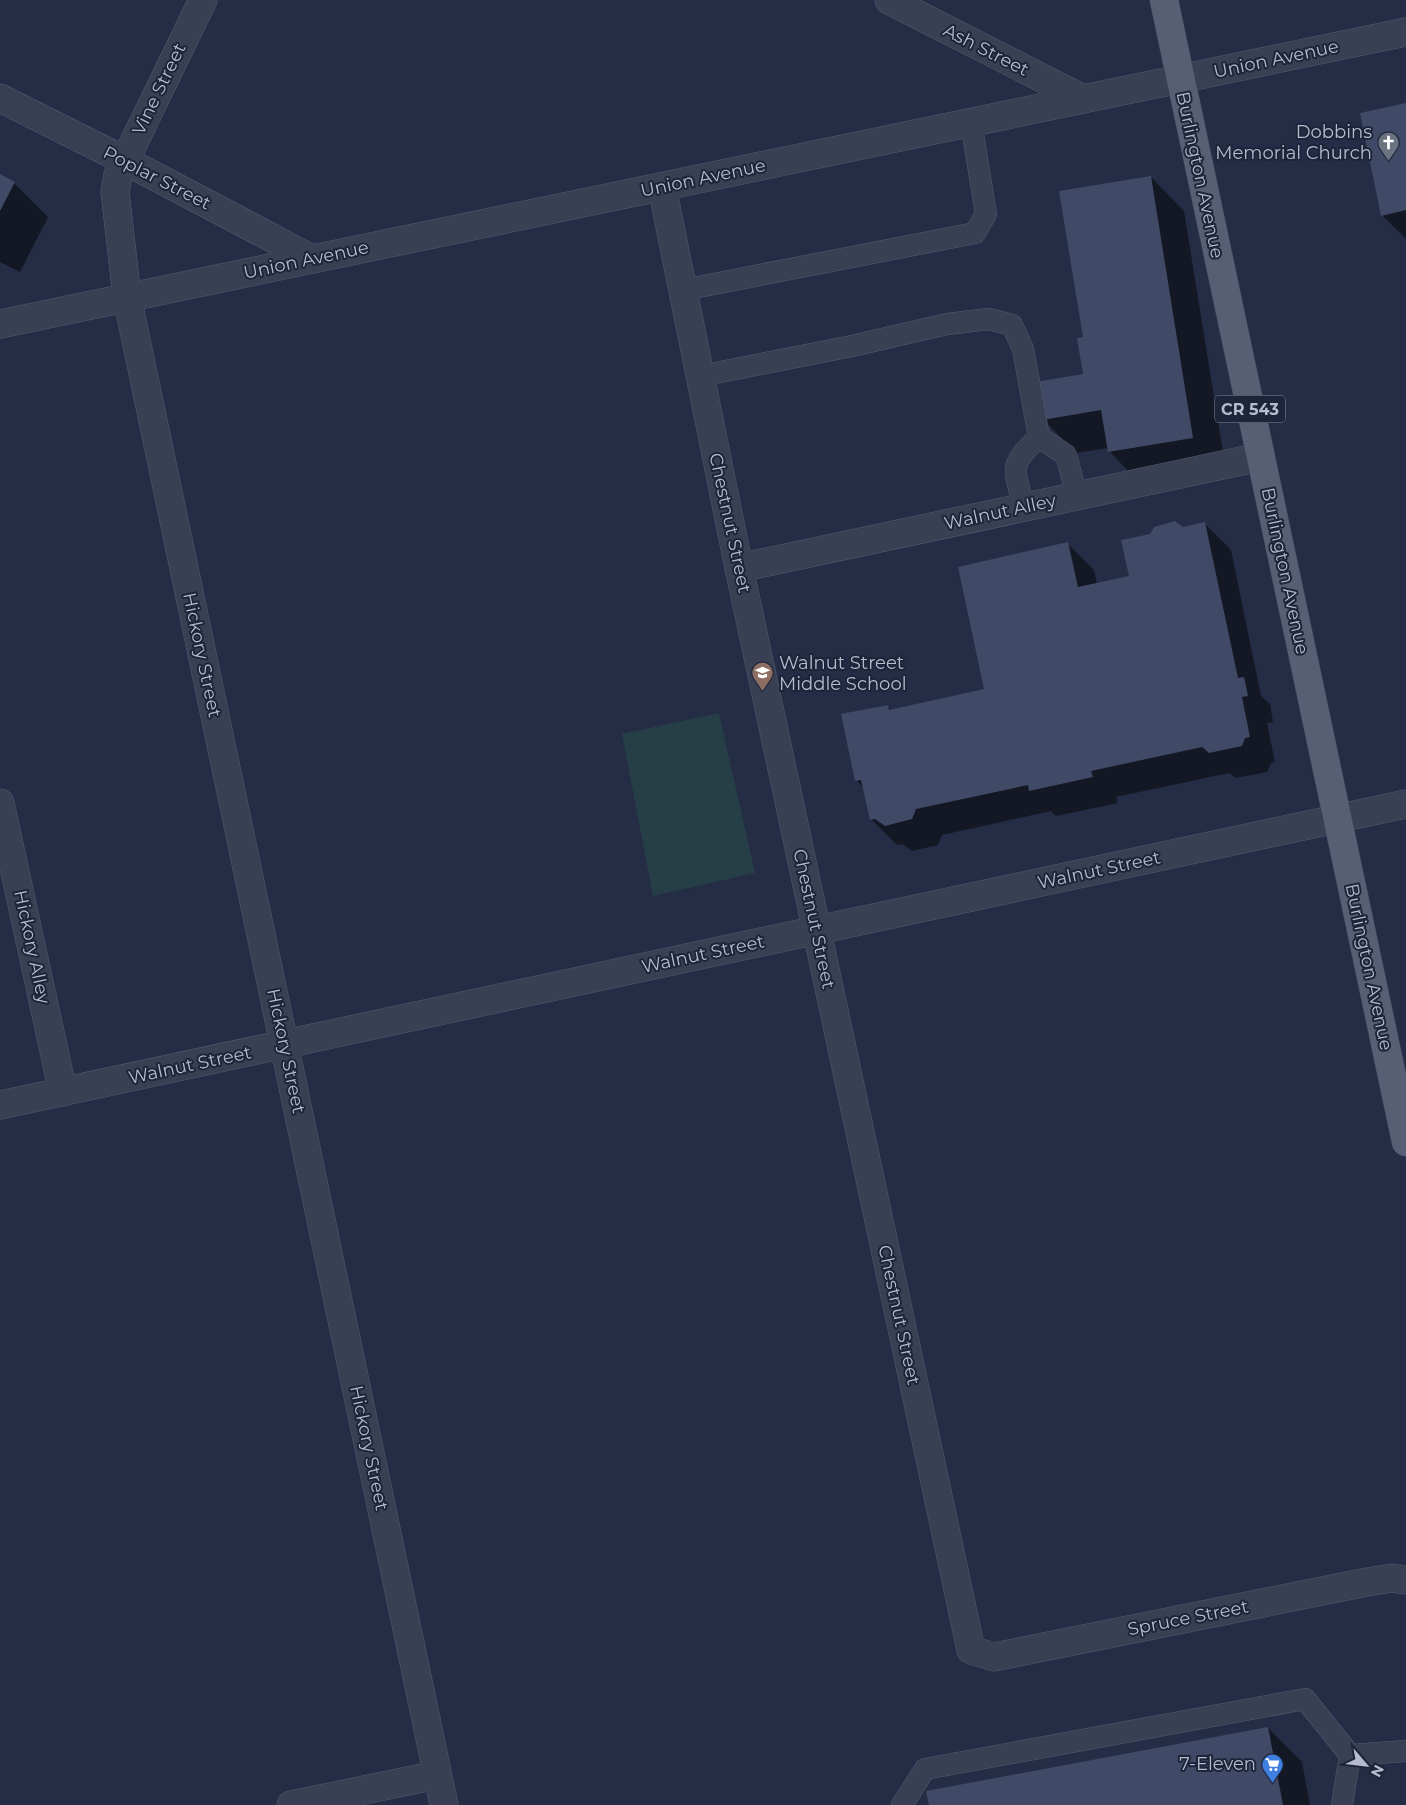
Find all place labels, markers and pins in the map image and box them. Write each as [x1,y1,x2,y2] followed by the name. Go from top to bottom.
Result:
[1215,121,1372,164] place label: Dobbins Memorial Church
[1376,130,1400,161] church icon: Dobbins Memorial Church
[779,652,907,695] place label: Walnut Street Middle School
[751,661,775,692] school or university icon: Walnut Street Middle School
[1260,1752,1284,1783] supermarket icon: 7-Eleven
[1179,1753,1256,1775] place label: 7-Eleven

